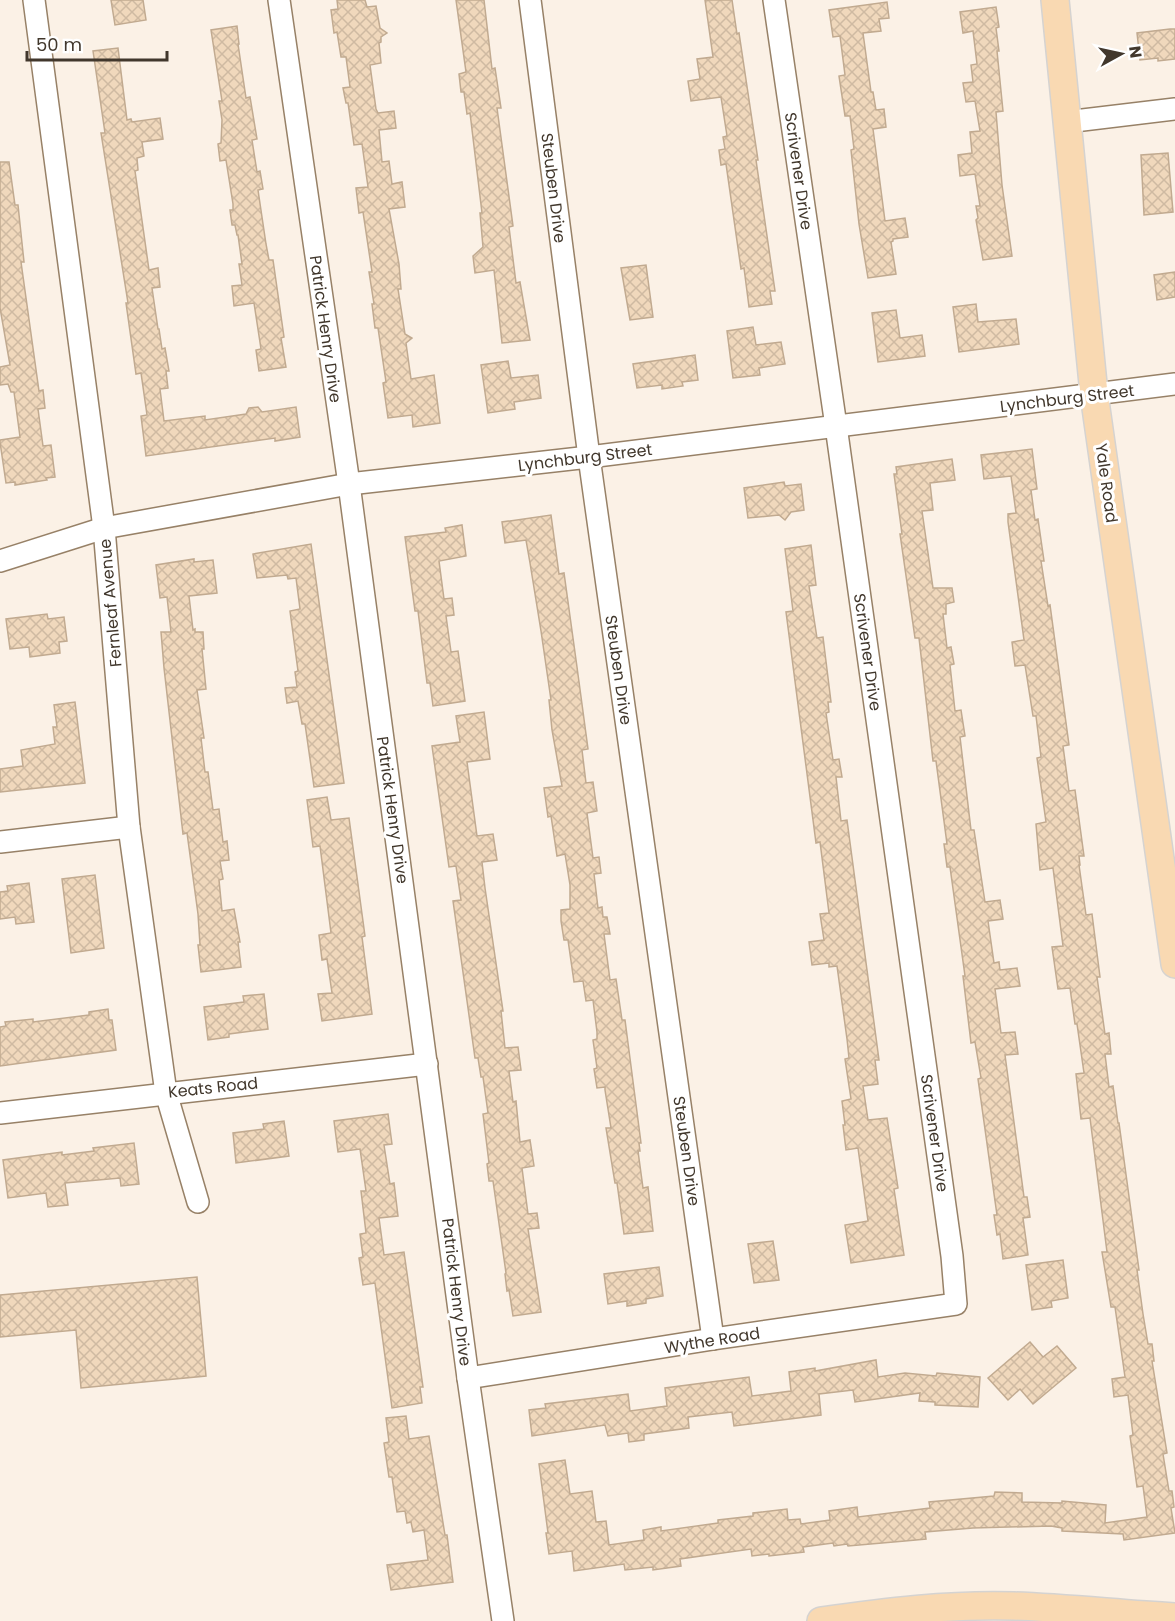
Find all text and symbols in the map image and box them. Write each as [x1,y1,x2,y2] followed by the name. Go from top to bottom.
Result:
[27,24,166,62] scale bar
[1091,24,1151,84] north arrow
[36,32,82,57] text: 50 m
[1123,44,1148,60] text: N
[779,111,818,231] street label: Scrivener Drive
[535,132,572,244] street label: Steuben Drive
[304,254,347,404] street label: Patrick Henry Drive
[999,379,1136,418] street label: Lynchburg Street
[517,438,654,477] street label: Lynchburg Street
[1090,442,1123,524] street label: Yale Road
[93,538,128,668] street label: Fernleaf Avenue
[848,592,887,712] street label: Scrivener Drive
[599,614,638,727] street label: Steuben Drive
[371,735,414,885] street label: Patrick Henry Drive
[167,1071,259,1104] street label: Keats Road
[915,1073,954,1193] street label: Scrivener Drive
[667,1095,706,1208] street label: Steuben Drive
[436,1217,477,1367] street label: Patrick Henry Drive
[663,1322,762,1359] street label: Wythe Road

